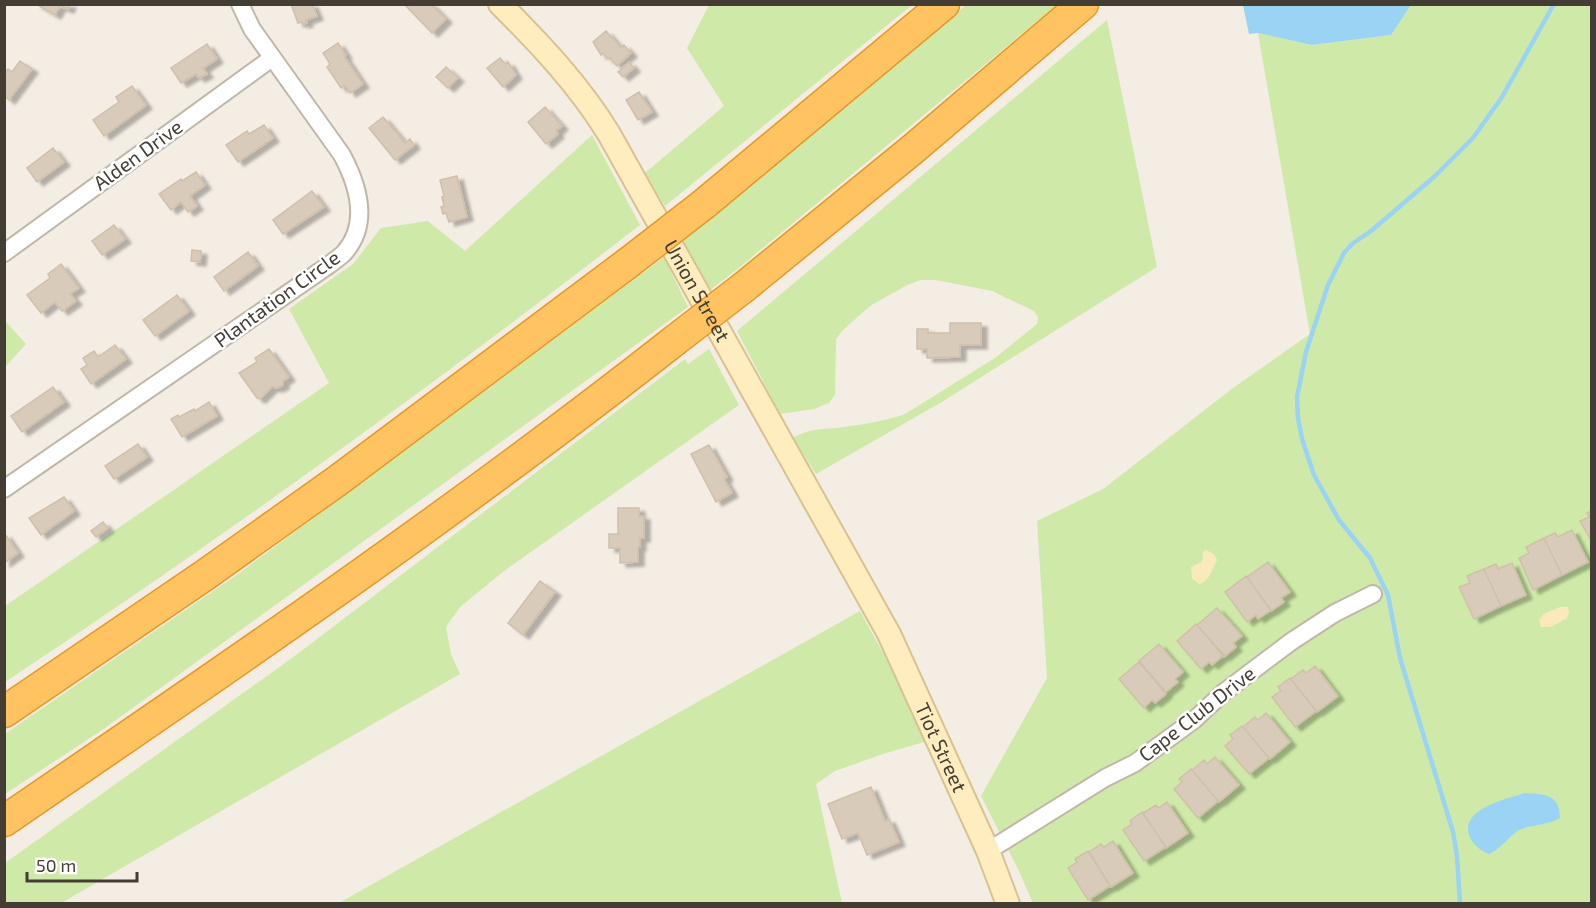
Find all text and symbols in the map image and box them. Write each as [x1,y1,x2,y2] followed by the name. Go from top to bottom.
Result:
[88,114,187,195] street label: Alden Drive
[660,235,736,346] street label: Union Street
[209,245,344,352] street label: Plantation Circle
[1133,660,1259,766] street label: Cape Club Drive
[911,699,973,796] street label: Tiot Street
[27,845,136,883] scale bar
[36,854,76,876] text: 50 m

